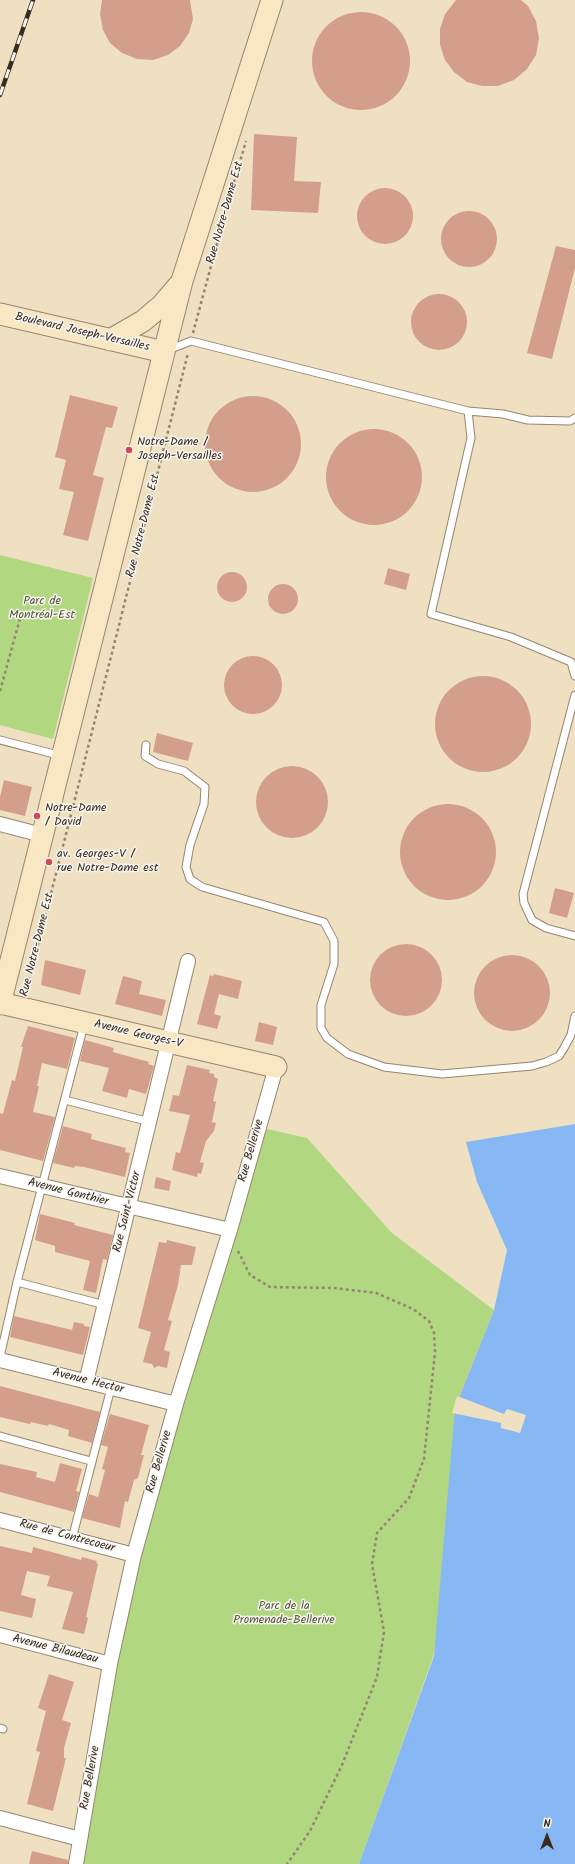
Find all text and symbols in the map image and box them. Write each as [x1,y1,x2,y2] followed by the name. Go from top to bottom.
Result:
[204,160,248,266] street label: Rue Notre-Dame Est
[13,311,151,355] street label: Boulevard Joseph-Versailles
[137,436,222,464] place label: Notre-Dame / Joseph-Versailles
[124,445,134,455] marker: Notre-Dame / Joseph-Versailles
[124,473,164,579] street label: Rue Notre-Dame Est
[9,595,75,623] park label: Parc de Montréal-Est
[45,802,106,830] place label: Notre-Dame / David
[32,811,42,821] marker: Notre-Dame / David
[57,848,158,876] place label: av. Georges-V / rue Notre-Dame est
[44,857,54,867] marker: av. Georges-V / rue Notre-Dame est
[18,892,58,998] street label: Rue Notre-Dame Est
[92,1018,184,1052] street label: Avenue Georges-V
[236,1118,268,1184] street label: Rue Bellerive
[111,1170,145,1254] street label: Rue Saint-Victor
[26,1176,110,1210] street label: Avenue Gonthier
[51,1366,125,1398] street label: Avenue Hector
[144,1429,176,1495] street label: Rue Bellerive
[18,1517,116,1557] street label: Rue de Contrecoeur
[233,1600,335,1628] park label: Parc de la Promenade-Bellerive
[11,1632,99,1668] street label: Avenue Bilaudeau
[78,1745,104,1811] street label: Rue Bellerive
[544,1815,550,1833] text: N
[527,1816,567,1856] north arrow

